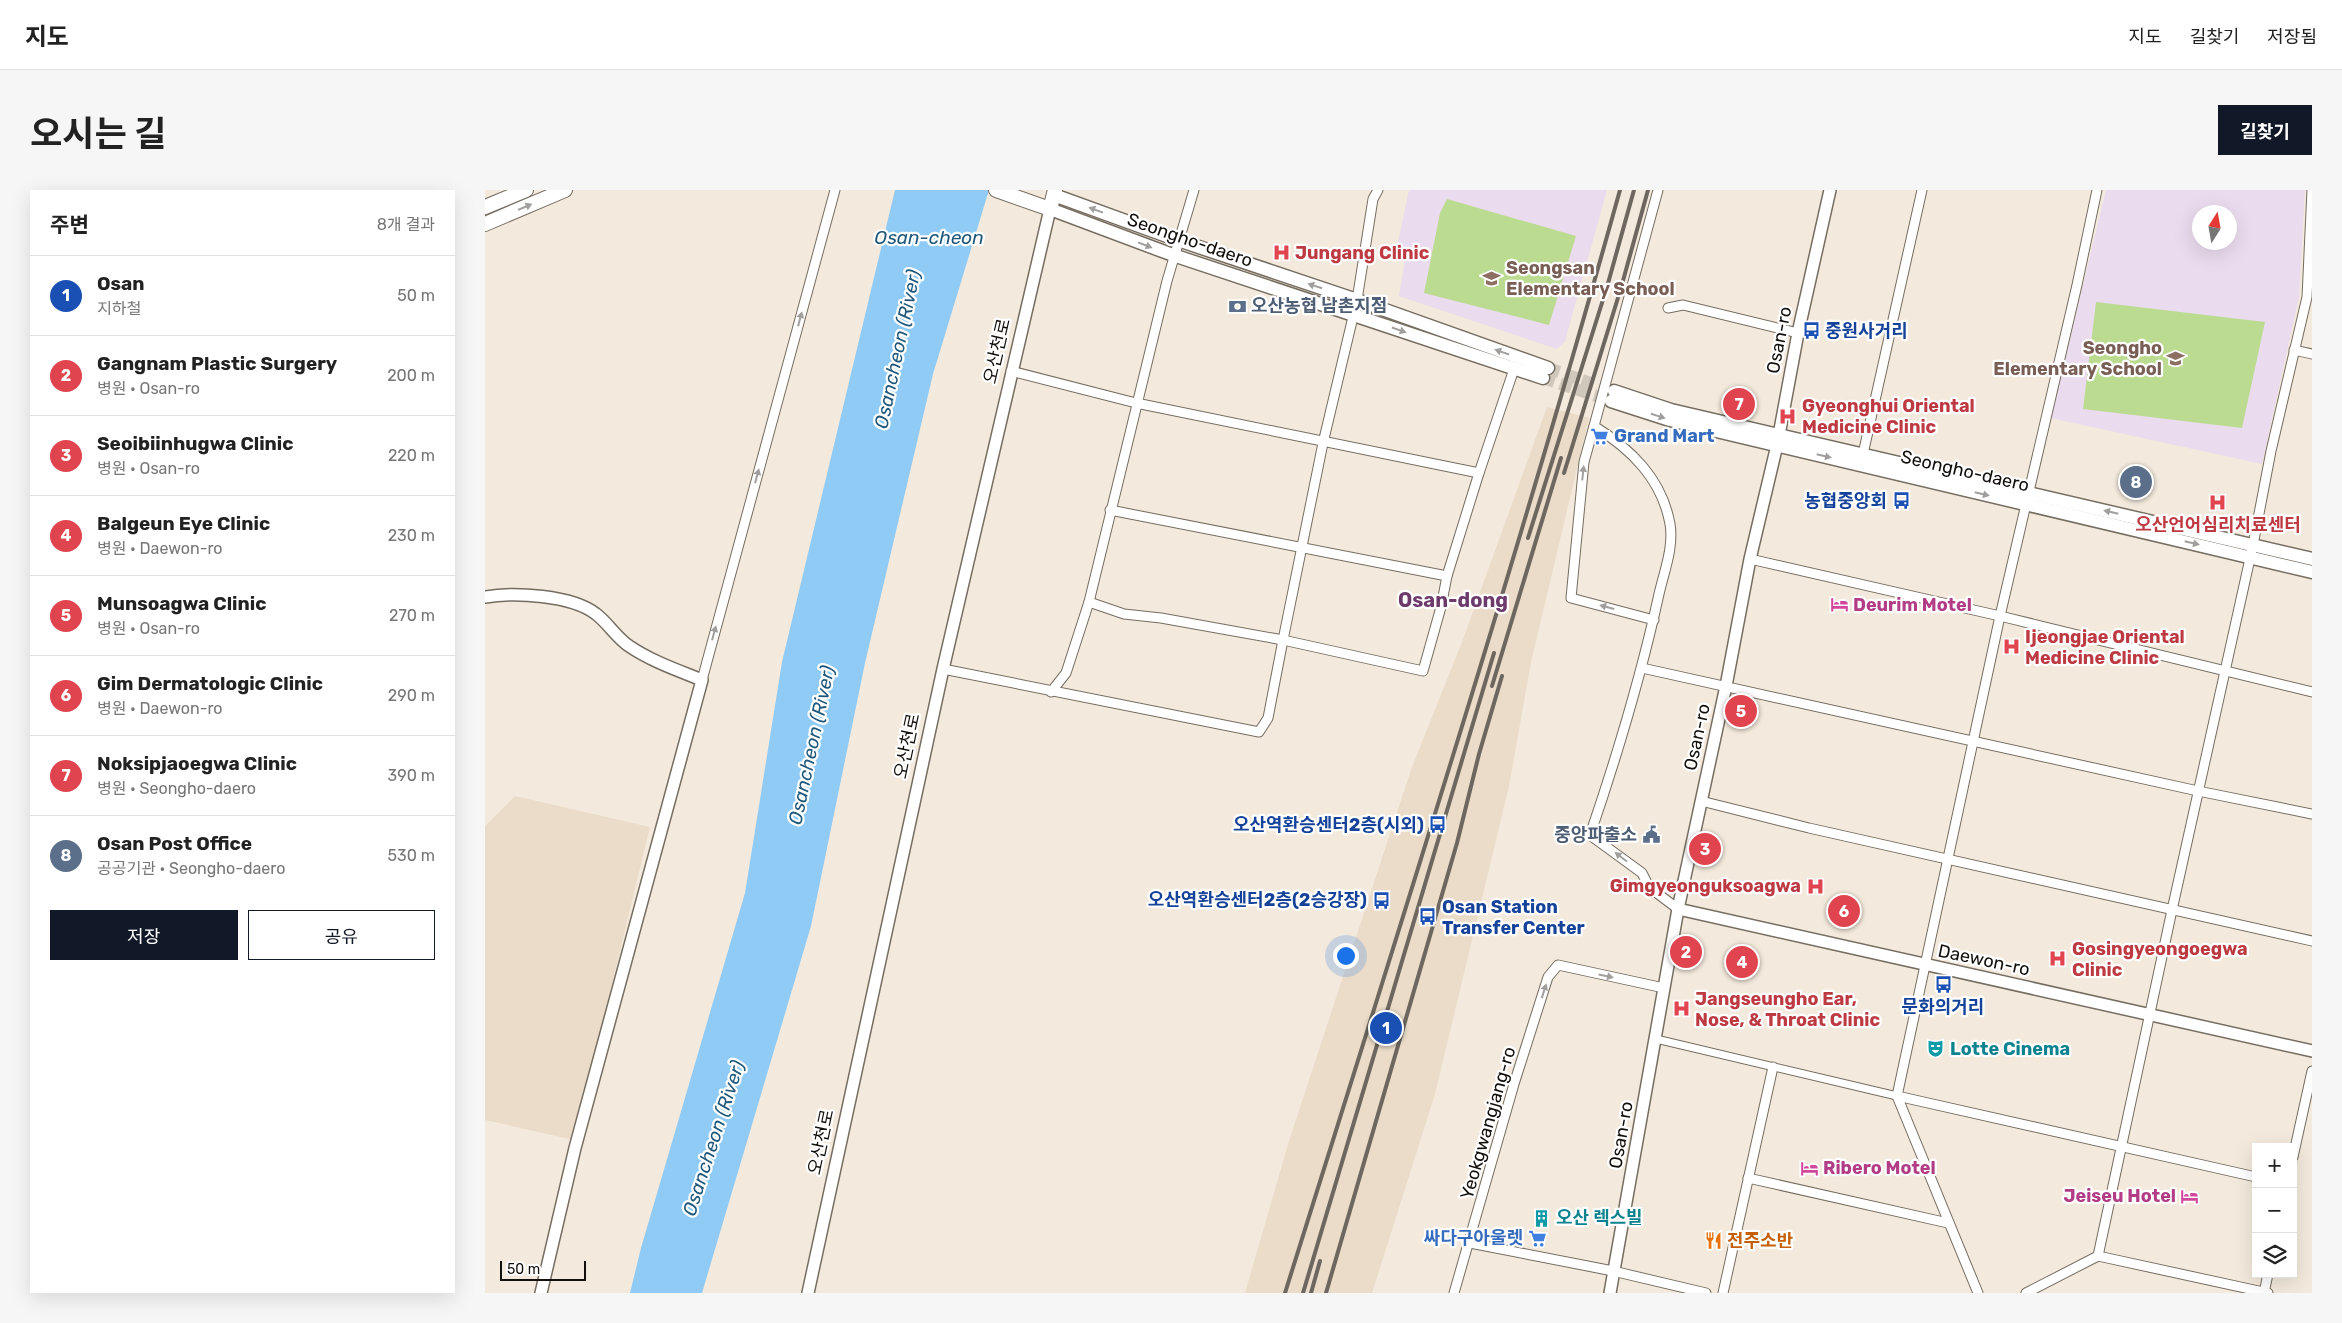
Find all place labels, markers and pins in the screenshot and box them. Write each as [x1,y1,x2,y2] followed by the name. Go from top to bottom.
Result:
[1295,242,1430,264] place label: Jungang Clinic
[1271,243,1291,263] hospital icon: Jungang Clinic
[1506,257,1675,300] place label: Seongsan Elementary School
[1482,268,1502,288] school or university icon: Seongsan Elementary School
[1251,295,1387,317] place label: 오산농협 남촌지점
[1227,296,1247,316] bank icon: 오산농협 남촌지점
[1825,320,1908,342] place label: 중원사거리
[1801,321,1821,341] bus stop icon: 중원사거리
[1993,337,2162,380] place label: Seongho Elementary School
[2166,348,2186,368] school or university icon: Seongho Elementary School
[1723,385,1755,423] pin: 7
[1802,395,1975,438] place label: Gyeonghui Oriental Medicine Clinic
[1778,406,1798,426] hospital icon: Gyeonghui Oriental Medicine Clinic
[1614,425,1714,447] place label: Grand Mart
[1590,426,1610,446] supermarket icon: Grand Mart
[2120,463,2152,501] pin: 8
[1804,490,1887,512] place label: 농협중앙회
[1891,491,1911,511] bus stop icon: 농협중앙회
[2208,492,2228,512] hospital icon: 오산언어심리치료센터
[2135,514,2301,536] place label: 오산언어심리치료센터
[1853,594,1972,616] place label: Deurim Motel
[1829,595,1849,615] hotel icon: Deurim Motel
[2025,626,2185,669] place label: Ijeongjae Oriental Medicine Clinic
[2001,637,2021,657] hospital icon: Ijeongjae Oriental Medicine Clinic
[1725,692,1757,730] pin: 5
[1233,814,1424,836] place label: 오산역환승센터2층(시외)
[1428,815,1448,835] bus stop icon: 오산역환승센터2층(시외)
[1554,824,1637,846] place label: 중앙파출소
[1641,825,1661,845] public building icon: 중앙파출소
[1689,830,1721,868] pin: 3
[1610,875,1801,897] place label: Gimgyeonguksoagwa
[1805,876,1825,896] hospital icon: Gimgyeonguksoagwa
[1148,889,1367,911] place label: 오산역환승센터2층(2승강장)
[1371,890,1391,910] bus stop icon: 오산역환승센터2층(2승강장)
[1828,892,1860,930] pin: 6
[1442,896,1585,939] place label: Osan Station Transfer Center
[1418,907,1438,927] bus stop icon: Osan Station Transfer Center
[1670,933,1702,971] pin: 2
[2072,938,2248,981] place label: Gosingyeongoegwa Clinic
[1726,943,1758,981] pin: 4
[2048,949,2068,969] hospital icon: Gosingyeongoegwa Clinic
[1933,974,1953,994] bus stop icon: 문화의거리
[1695,988,1880,1031] place label: Jangseungho Ear, Nose, & Throat Clinic
[1902,996,1984,1018] place label: 문화의거리
[1671,999,1691,1019] hospital icon: Jangseungho Ear, Nose, & Throat Clinic
[1370,1009,1402,1047] pin: 1
[1950,1038,2070,1060] place label: Lotte Cinema
[1926,1039,1946,1059] theatre icon: Lotte Cinema
[1823,1157,1936,1179] place label: Ribero Motel
[1799,1158,1819,1178] hotel icon: Ribero Motel
[2063,1185,2176,1207] place label: Jeiseu Hotel
[2180,1186,2200,1206] hotel icon: Jeiseu Hotel
[1556,1207,1643,1229] place label: 오산 렉스빌
[1532,1208,1552,1228] building icon: 오산 렉스빌
[1424,1227,1523,1249] place label: 싸다구아울렛
[1527,1228,1547,1248] supermarket icon: 싸다구아울렛
[1727,1230,1793,1252] place label: 전주소반
[1703,1231,1723,1251] restaurant icon: 전주소반

